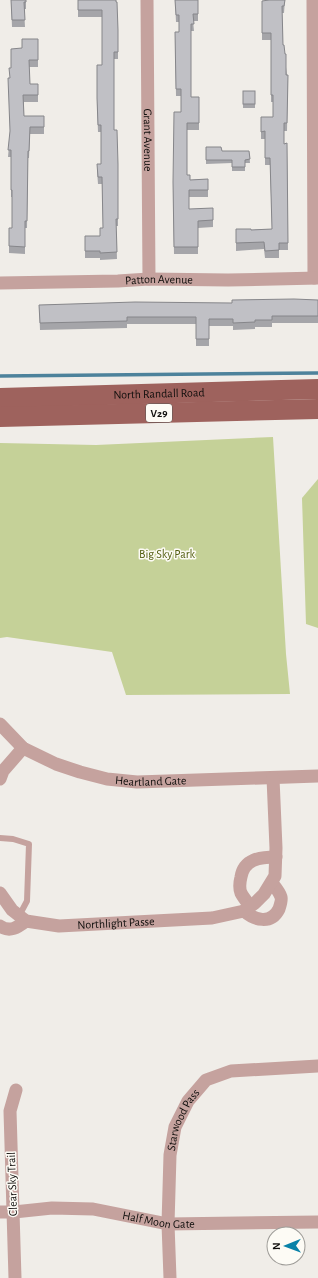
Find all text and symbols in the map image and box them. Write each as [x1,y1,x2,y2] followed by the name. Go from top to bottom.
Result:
[142,108,154,172] street label: Grant Avenue
[125,273,193,287] street label: Patton Avenue
[113,386,205,401] street label: North Randall Road
[146,404,172,422] road number: V29
[139,548,196,561] park label: Big Sky Park
[115,774,187,788] street label: Heartland Gate
[77,915,155,931] street label: Northlight Passe
[165,1086,202,1152] street label: Starwood Pass
[5,1152,20,1216] street label: Clear Sky Trail
[121,1209,195,1230] street label: Half Moon Gate
[266,1226,306,1266] north arrow
[271,1242,282,1250] text: N

